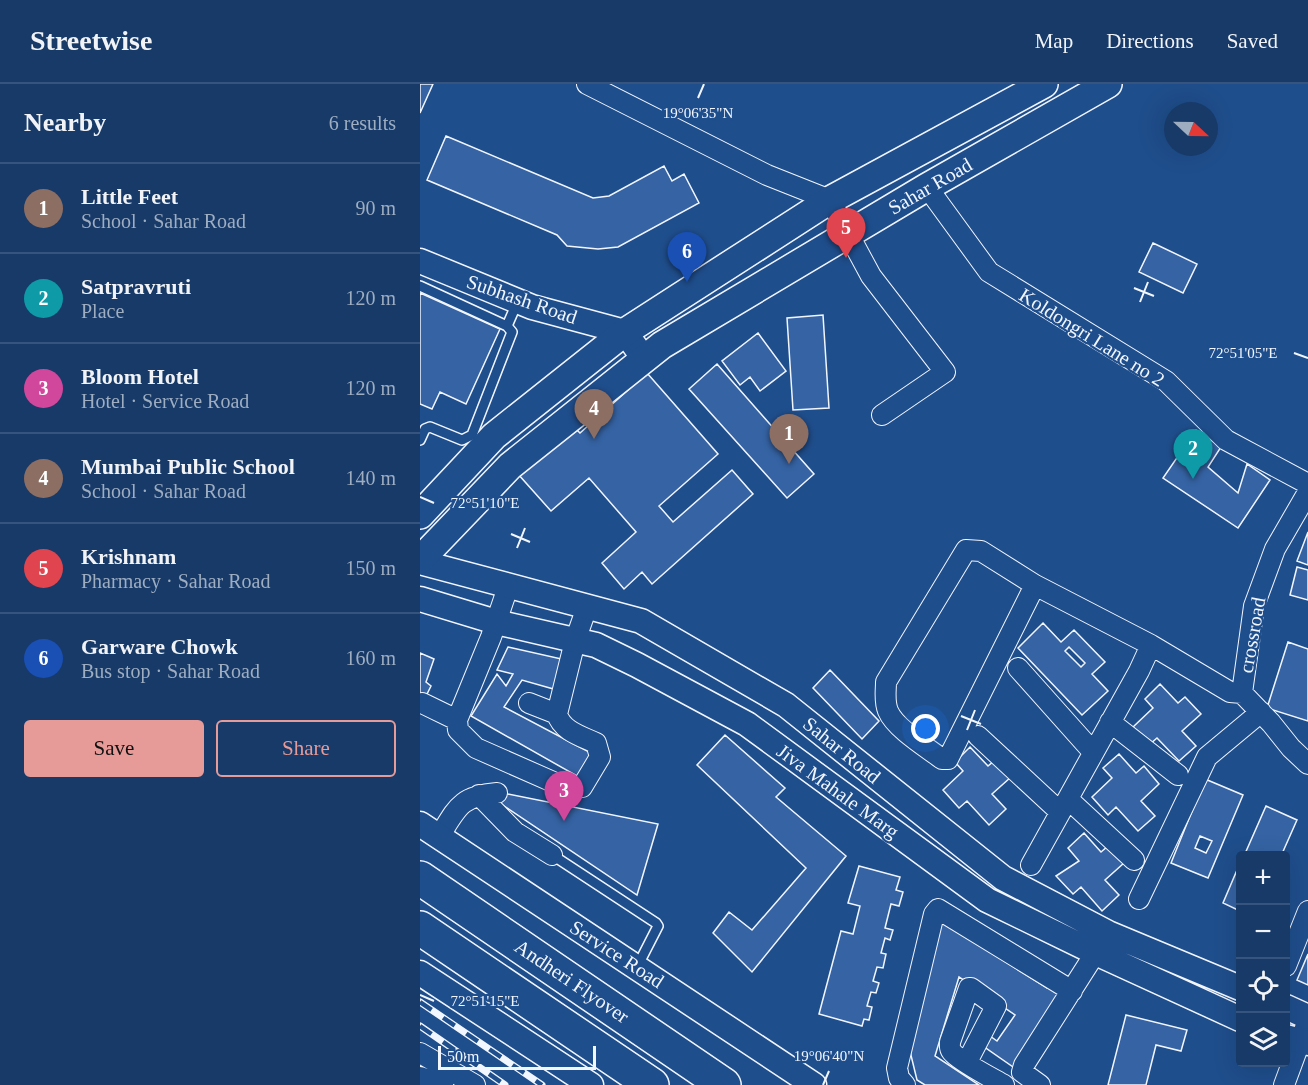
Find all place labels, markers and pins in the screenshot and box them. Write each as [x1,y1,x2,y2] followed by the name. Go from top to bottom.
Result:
[826,208,866,258] pin: 5
[668,232,706,282] pin: 6
[574,390,614,439] pin: 4
[770,414,808,464] pin: 1
[1174,430,1212,479] pin: 2
[544,772,584,821] pin: 3

